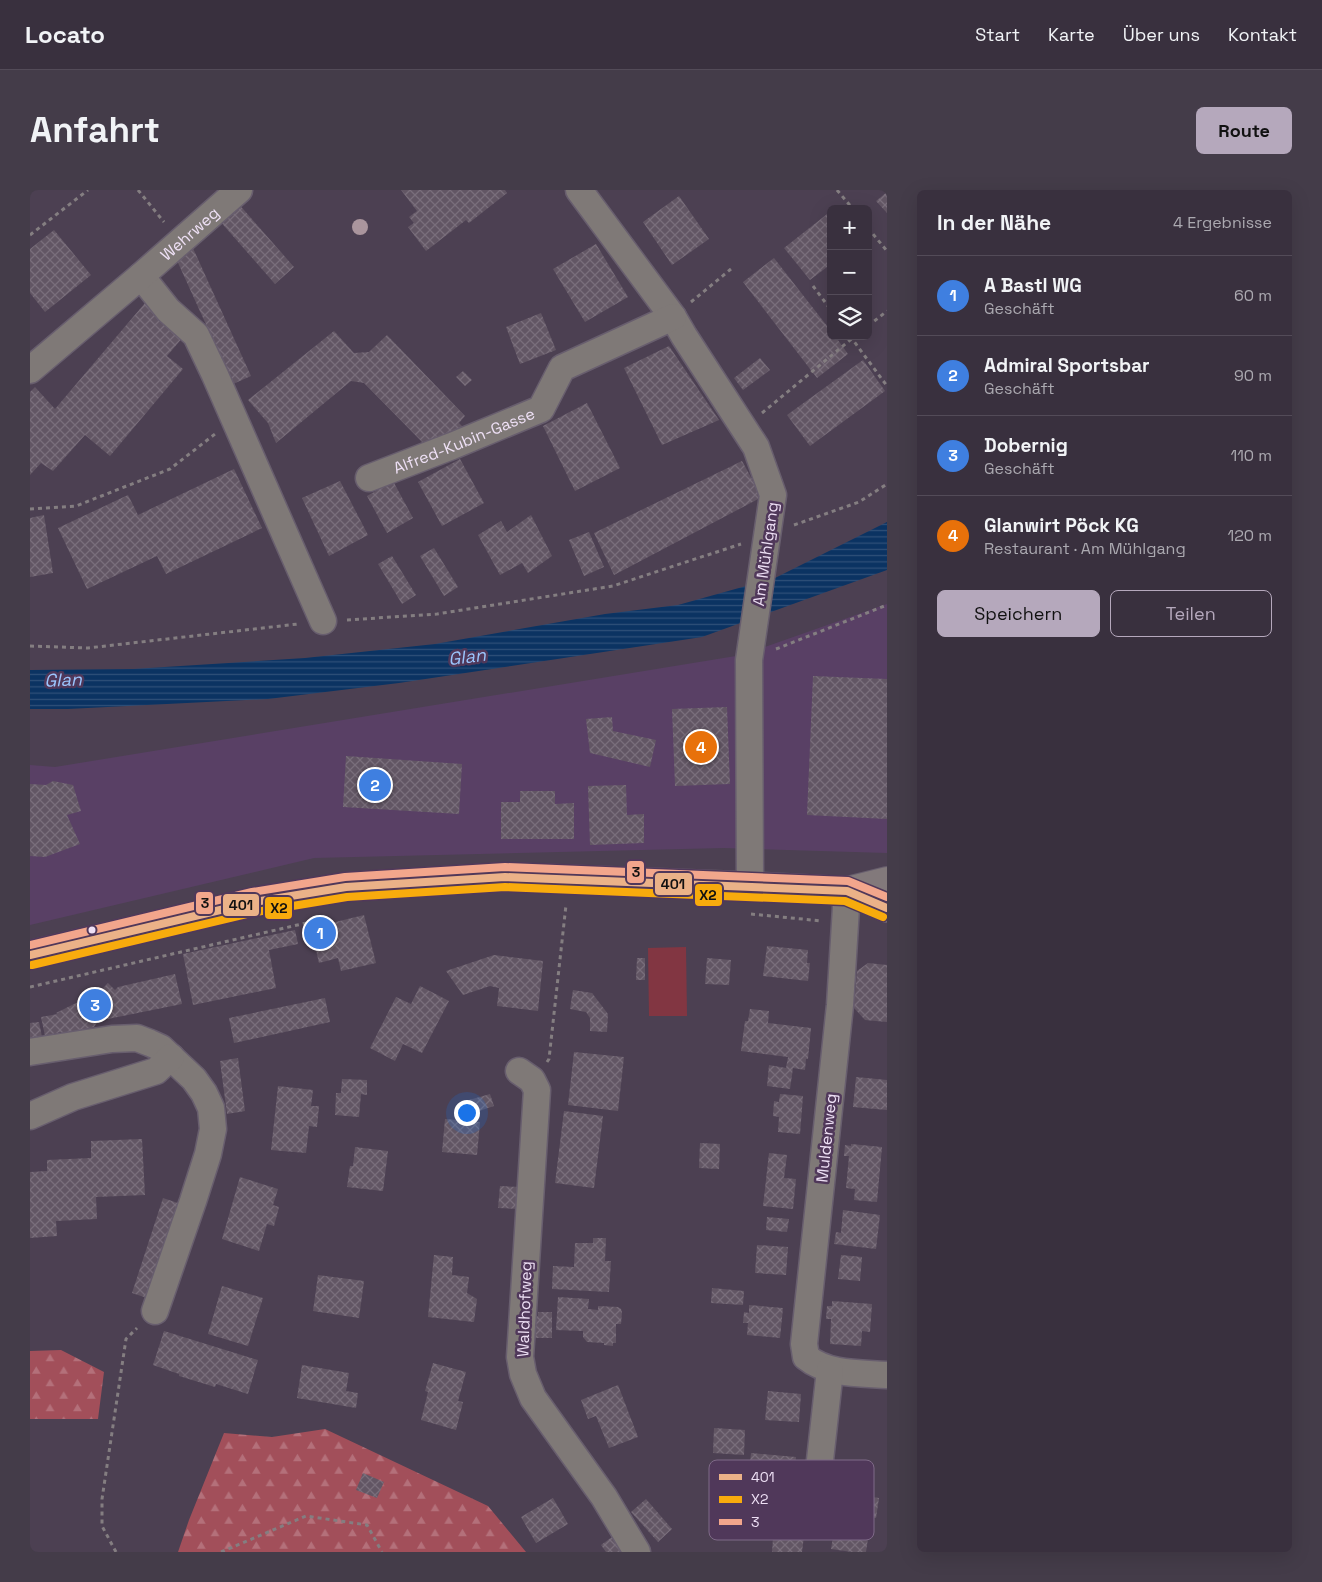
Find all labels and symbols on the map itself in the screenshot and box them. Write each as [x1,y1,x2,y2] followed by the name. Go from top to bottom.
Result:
[156,202,224,265] street label: Wehrweg
[390,403,538,479] street label: Alfred-Kubin-Gasse
[748,501,783,607] street label: Am Mühlgang
[447,643,488,670] water label: Glan
[44,667,83,692] water label: Glan
[685,728,717,766] pin: 4
[359,766,391,804] pin: 2
[626,860,645,884] line badge: 3
[632,863,640,881] text: 3
[654,872,693,896] line badge: 401
[661,875,685,893] text: 401
[694,883,723,907] line badge: X2
[699,886,717,904] text: X2
[195,891,214,915] line badge: 3
[222,893,260,917] line badge: 401
[201,894,209,912] text: 3
[229,896,253,914] text: 401
[264,896,293,920] line badge: X2
[270,899,288,917] text: X2
[304,914,336,952] pin: 1
[87,925,97,935] unlabelled marker
[79,986,111,1024] pin: 3
[811,1092,842,1184] street label: Muldenweg
[454,1100,480,1126] your location
[512,1261,537,1357] street label: Waldhofweg
[709,1460,874,1540] legend
[751,1468,775,1486] text: 401
[751,1490,768,1508] text: X2
[751,1513,759,1531] text: 3

